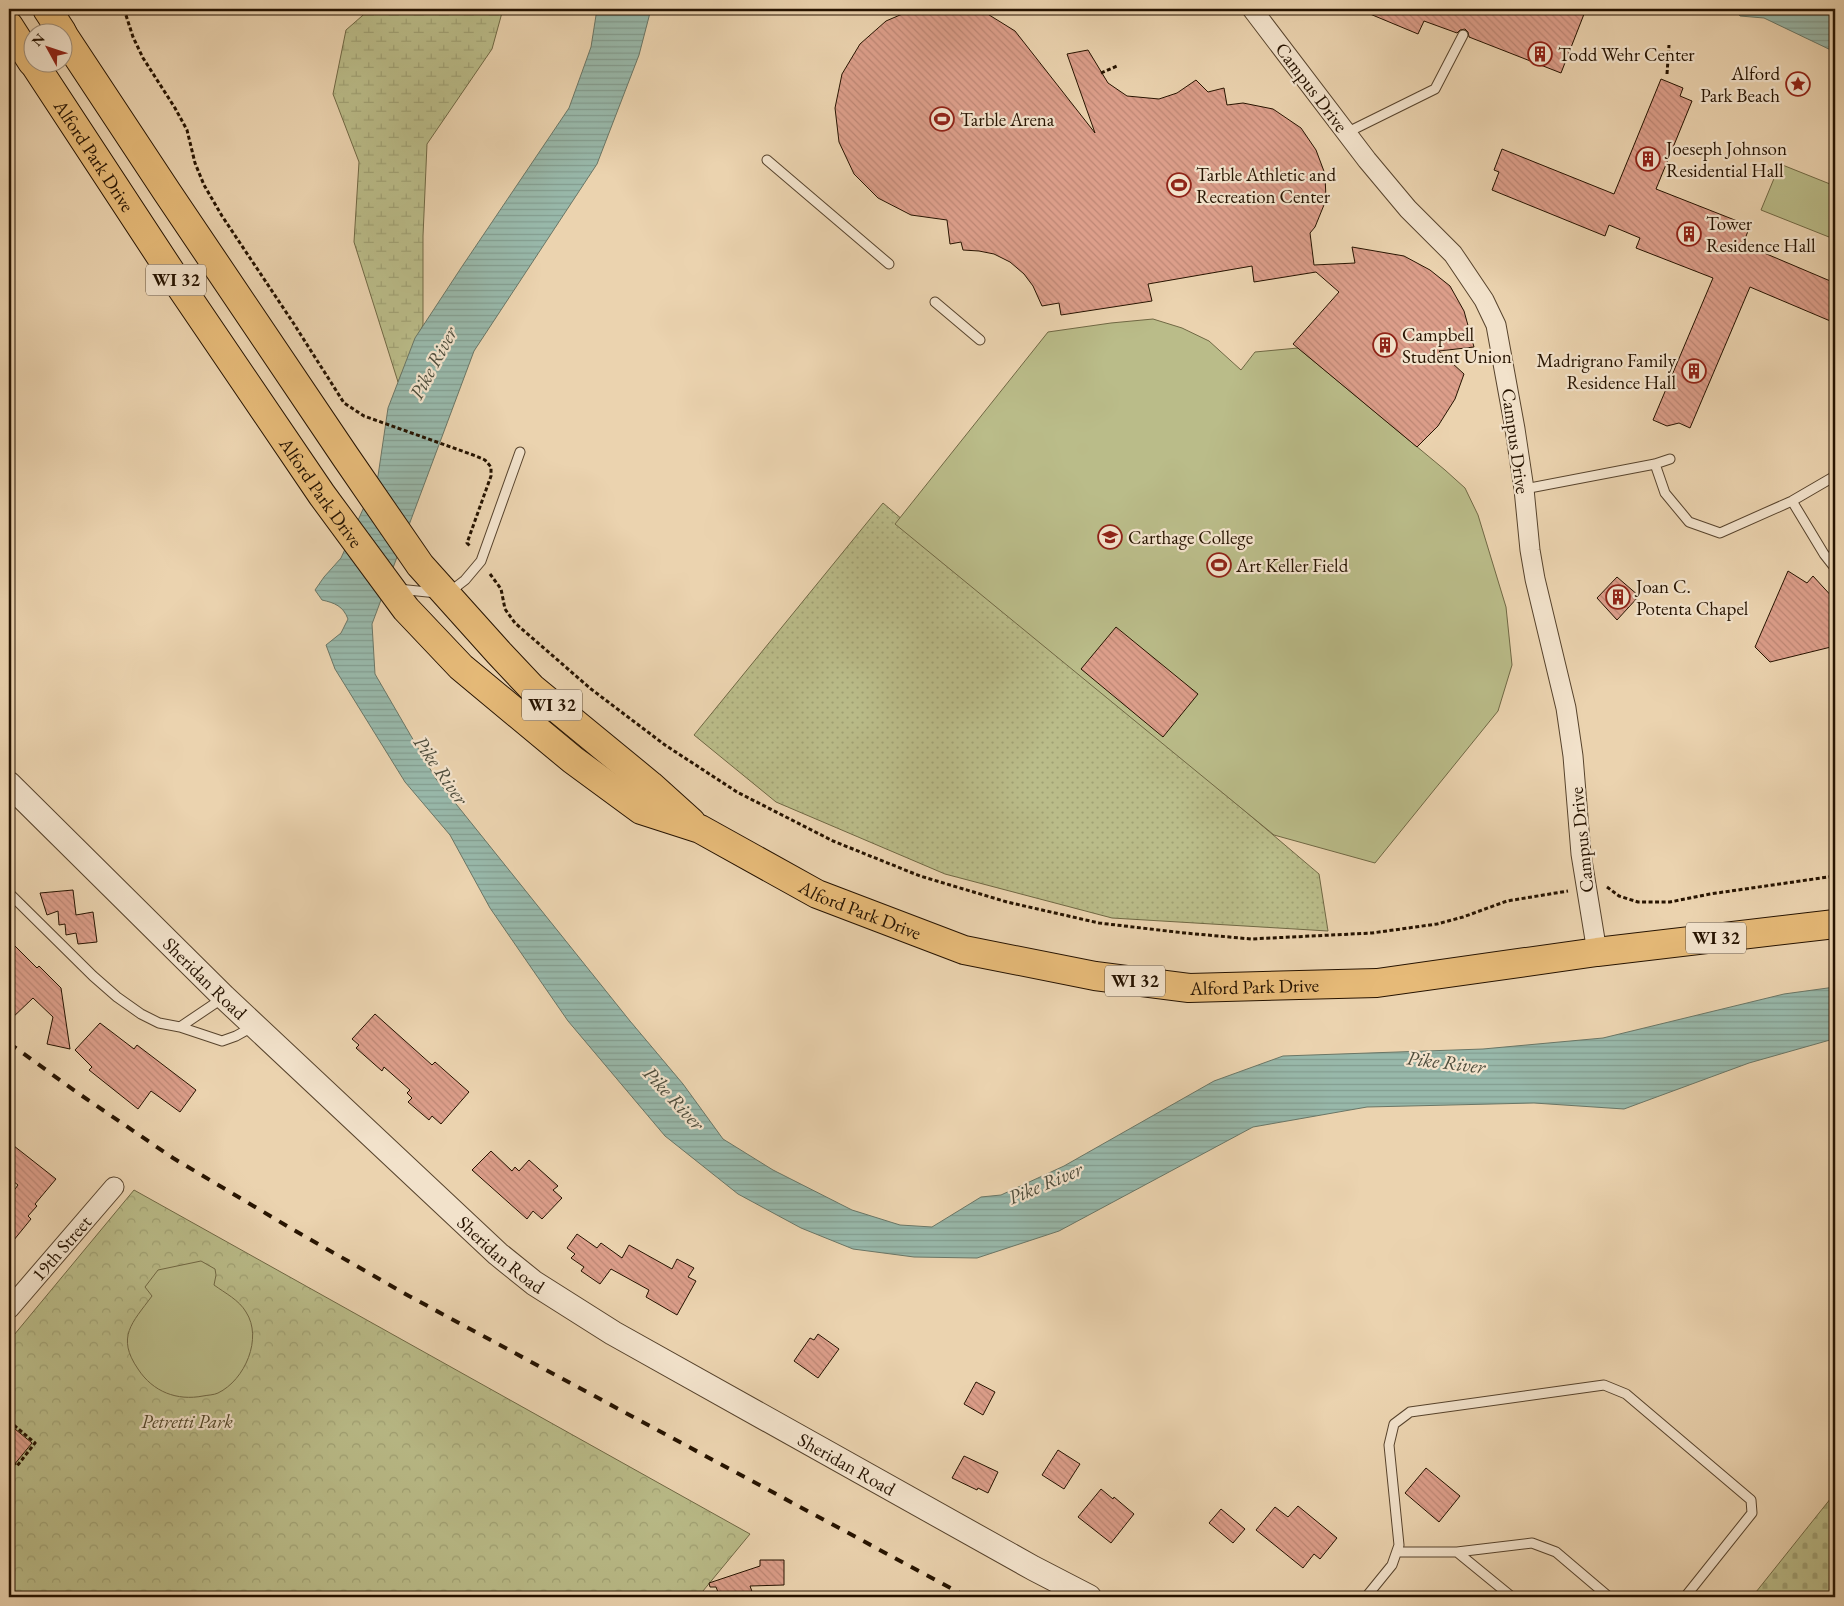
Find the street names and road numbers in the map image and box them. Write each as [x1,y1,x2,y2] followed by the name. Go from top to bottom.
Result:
[1270,37,1354,137] street label: Campus Drive
[48,94,140,217] street label: Alford Park Drive
[146,264,206,296] road number: WI 32
[1496,387,1535,495] street label: Campus Drive
[273,432,368,553] street label: Alford Park Drive
[522,690,582,720] road number: WI 32
[1564,786,1599,894] street label: Campus Drive
[794,874,925,946] street label: Alford Park Drive
[1686,922,1746,954] road number: WI 32
[158,932,252,1025] street label: Sheridan Road
[1105,966,1165,996] road number: WI 32
[1188,973,1319,1001] street label: Alford Park Drive
[26,1210,97,1287] street label: 19th Street
[452,1210,550,1300] street label: Sheridan Road
[793,1427,900,1502] street label: Sheridan Road

